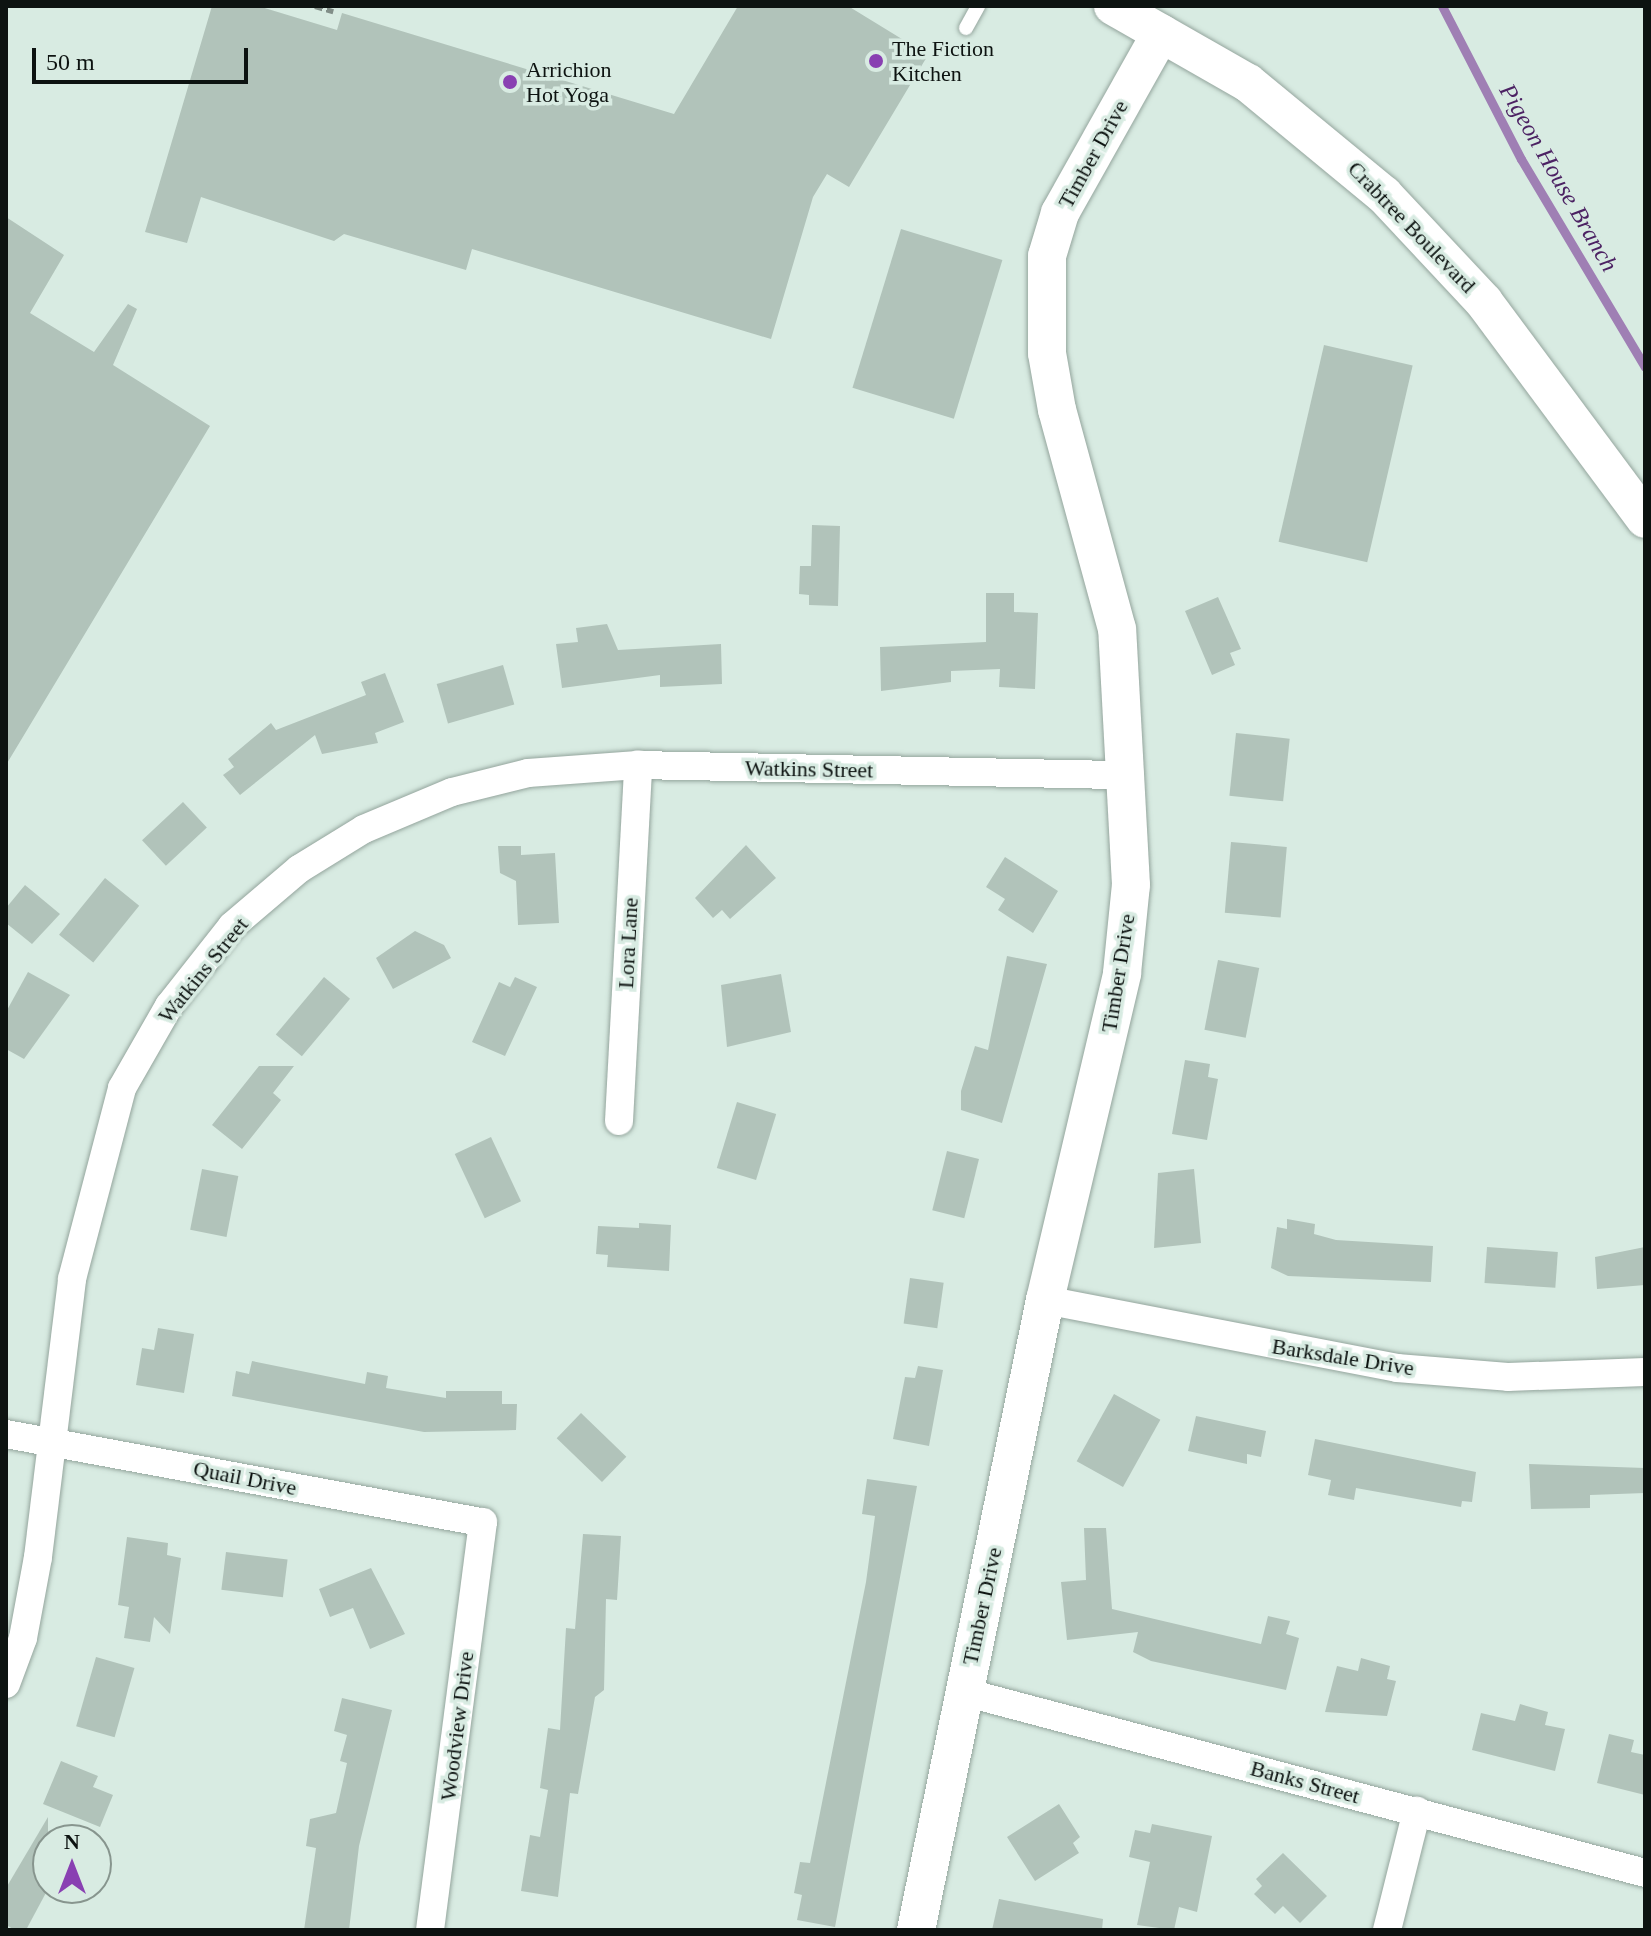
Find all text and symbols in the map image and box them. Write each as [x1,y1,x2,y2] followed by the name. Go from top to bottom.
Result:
[36,32,252,82] scale bar
[892,35,994,86] place label: The Fiction Kitchen
[46,49,95,75] text: 50 m
[867,52,885,70] marker: The Fiction Kitchen
[526,56,612,108] place label: Arrichion Hot Yoga
[501,73,519,91] marker: Arrichion Hot Yoga
[1493,79,1623,277] water label: Pigeon House Branch
[1052,95,1134,213] street label: Timber Drive
[1342,156,1482,298] street label: Crabtree Boulevard
[745,755,873,783] street label: Watkins Street
[612,897,644,989] street label: Lora Lane
[152,912,254,1028] street label: Watkins Street
[1096,912,1140,1034] street label: Timber Drive
[1270,1333,1416,1381] street label: Barksdale Drive
[191,1455,299,1501] street label: Quail Drive
[957,1545,1007,1667] street label: Timber Drive
[435,1650,479,1802] street label: Woodview Drive
[1248,1755,1362,1809] street label: Banks Street
[32,1824,112,1904] north arrow
[64,1829,80,1854] text: N

